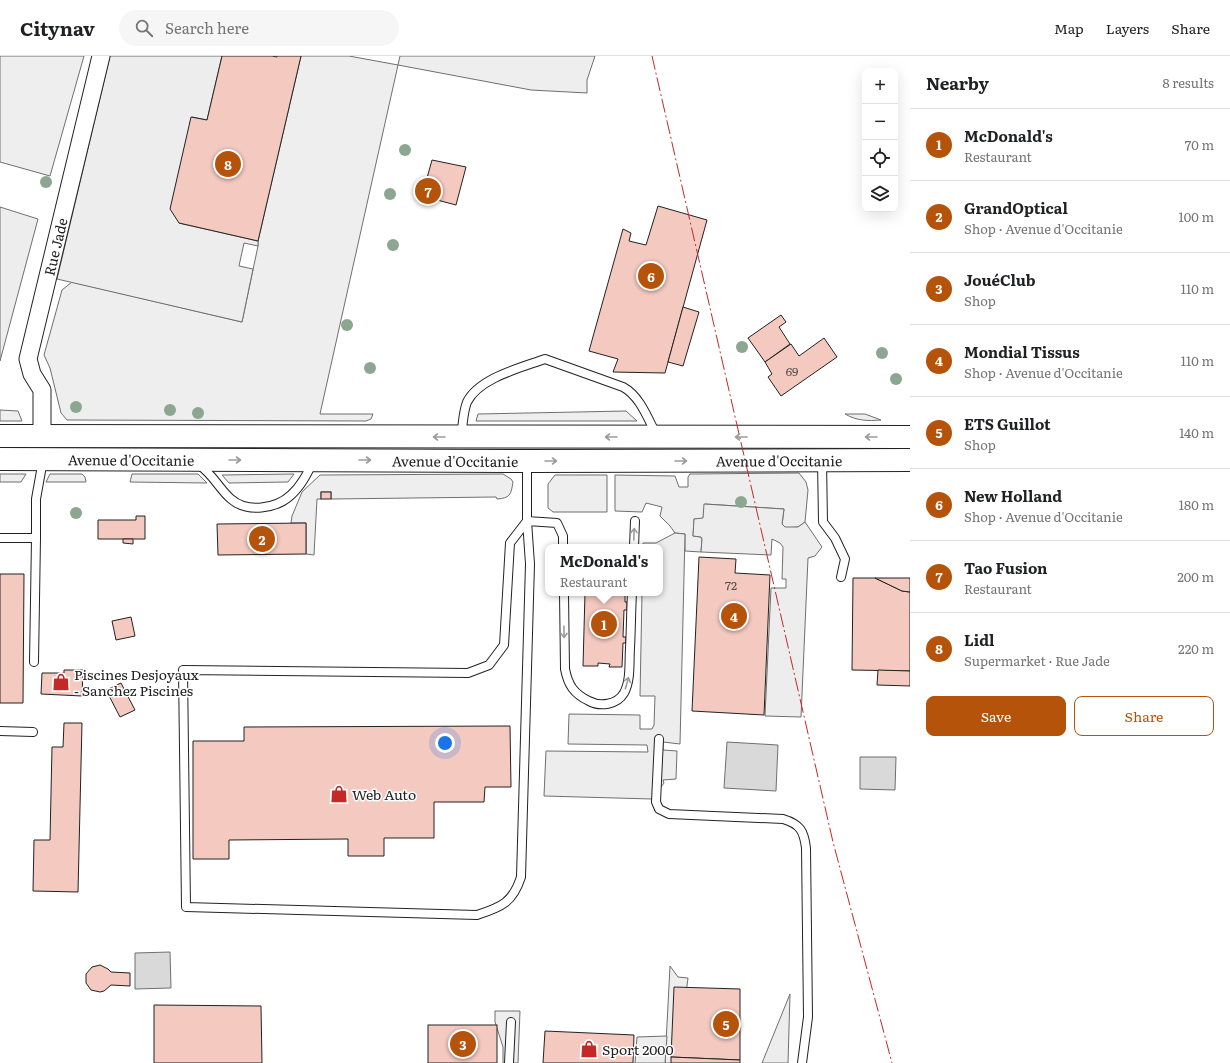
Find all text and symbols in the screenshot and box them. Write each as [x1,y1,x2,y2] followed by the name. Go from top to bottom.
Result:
[119,10,399,46] search box
[20,14,95,42] text: Citynav
[165,16,249,39] text: Search here
[133,17,155,39] icon: search
[1054,18,1084,38] text: Map
[1106,18,1149,38] text: Layers
[1171,18,1210,38] text: Share
[862,68,898,212] map controls
[862,68,898,104] button: +
[926,70,989,95] text: Nearby
[1163,73,1214,92] text: 8 results
[862,104,898,140] button: −
[964,124,1053,147] text: McDonald's
[936,135,942,154] text: 1
[1185,135,1214,154] text: 70 m
[862,140,898,176] button: locate
[964,147,1032,166] text: Restaurant
[215,149,241,179] pin: 8
[415,176,441,206] pin: 7
[862,176,898,212] button: layers
[964,196,1068,219] text: GrandOptical
[936,207,942,226] text: 2
[1178,207,1214,226] text: 100 m
[38,216,72,278] street label: Rue Jade
[964,219,1123,238] text: Shop · Avenue d'Occitanie
[638,261,664,291] pin: 6
[964,268,1035,291] text: JouéClub
[935,279,943,298] text: 3
[1181,279,1214,298] text: 110 m
[964,291,996,310] text: Shop
[964,340,1080,363] text: Mondial Tissus
[935,351,943,370] text: 4
[1181,351,1214,370] text: 110 m
[786,362,798,380] house number: 69
[964,363,1123,382] text: Shop · Avenue d'Occitanie
[964,412,1051,435] text: ETS Guillot
[935,423,943,442] text: 5
[1179,423,1214,442] text: 140 m
[433,433,446,441] one-way arrow
[605,433,618,441] one-way arrow
[735,433,748,441] one-way arrow
[865,433,878,441] one-way arrow
[964,435,996,454] text: Shop
[68,449,194,470] street label: Avenue d'Occitanie
[392,450,518,471] street label: Avenue d'Occitanie
[716,450,842,471] street label: Avenue d'Occitanie
[228,456,241,464] one-way arrow
[358,456,371,464] one-way arrow
[544,457,557,465] one-way arrow
[674,457,687,465] one-way arrow
[964,484,1062,507] text: New Holland
[935,495,943,514] text: 6
[1179,495,1214,514] text: 180 m
[964,507,1123,526] text: Shop · Avenue d'Occitanie
[249,524,275,554] pin: 2
[631,528,638,541] one-way arrow
[545,544,663,596] popup
[560,549,648,572] text: McDonald's
[964,556,1048,579] text: Tao Fusion
[935,567,943,586] text: 7
[1177,567,1214,586] text: 200 m
[560,572,628,591] text: Restaurant
[725,576,737,594] house number: 72
[964,579,1032,598] text: Restaurant
[721,601,747,631] pin: 4
[591,609,617,639] pin: 1
[560,625,568,638] one-way arrow
[964,628,994,651] text: Lidl
[935,639,943,658] text: 8
[1178,639,1214,658] text: 220 m
[964,651,1110,670] text: Supermarket · Rue Jade
[74,664,199,700] place label: Piscines Desjoyaux - Sanchez Piscines
[51,672,71,692] shop icon: Piscines Desjoyaux - Sanchez Piscines
[624,677,631,690] one-way arrow
[926,696,1066,736] button: Save
[1074,696,1214,736] button: Share
[435,733,455,753] your location
[329,784,349,804] shop icon: Web Auto
[352,784,416,804] place label: Web Auto
[713,1009,739,1039] pin: 5
[450,1029,476,1059] pin: 3
[579,1039,599,1059] shop icon: Sport 2000
[602,1039,674,1059] place label: Sport 2000

